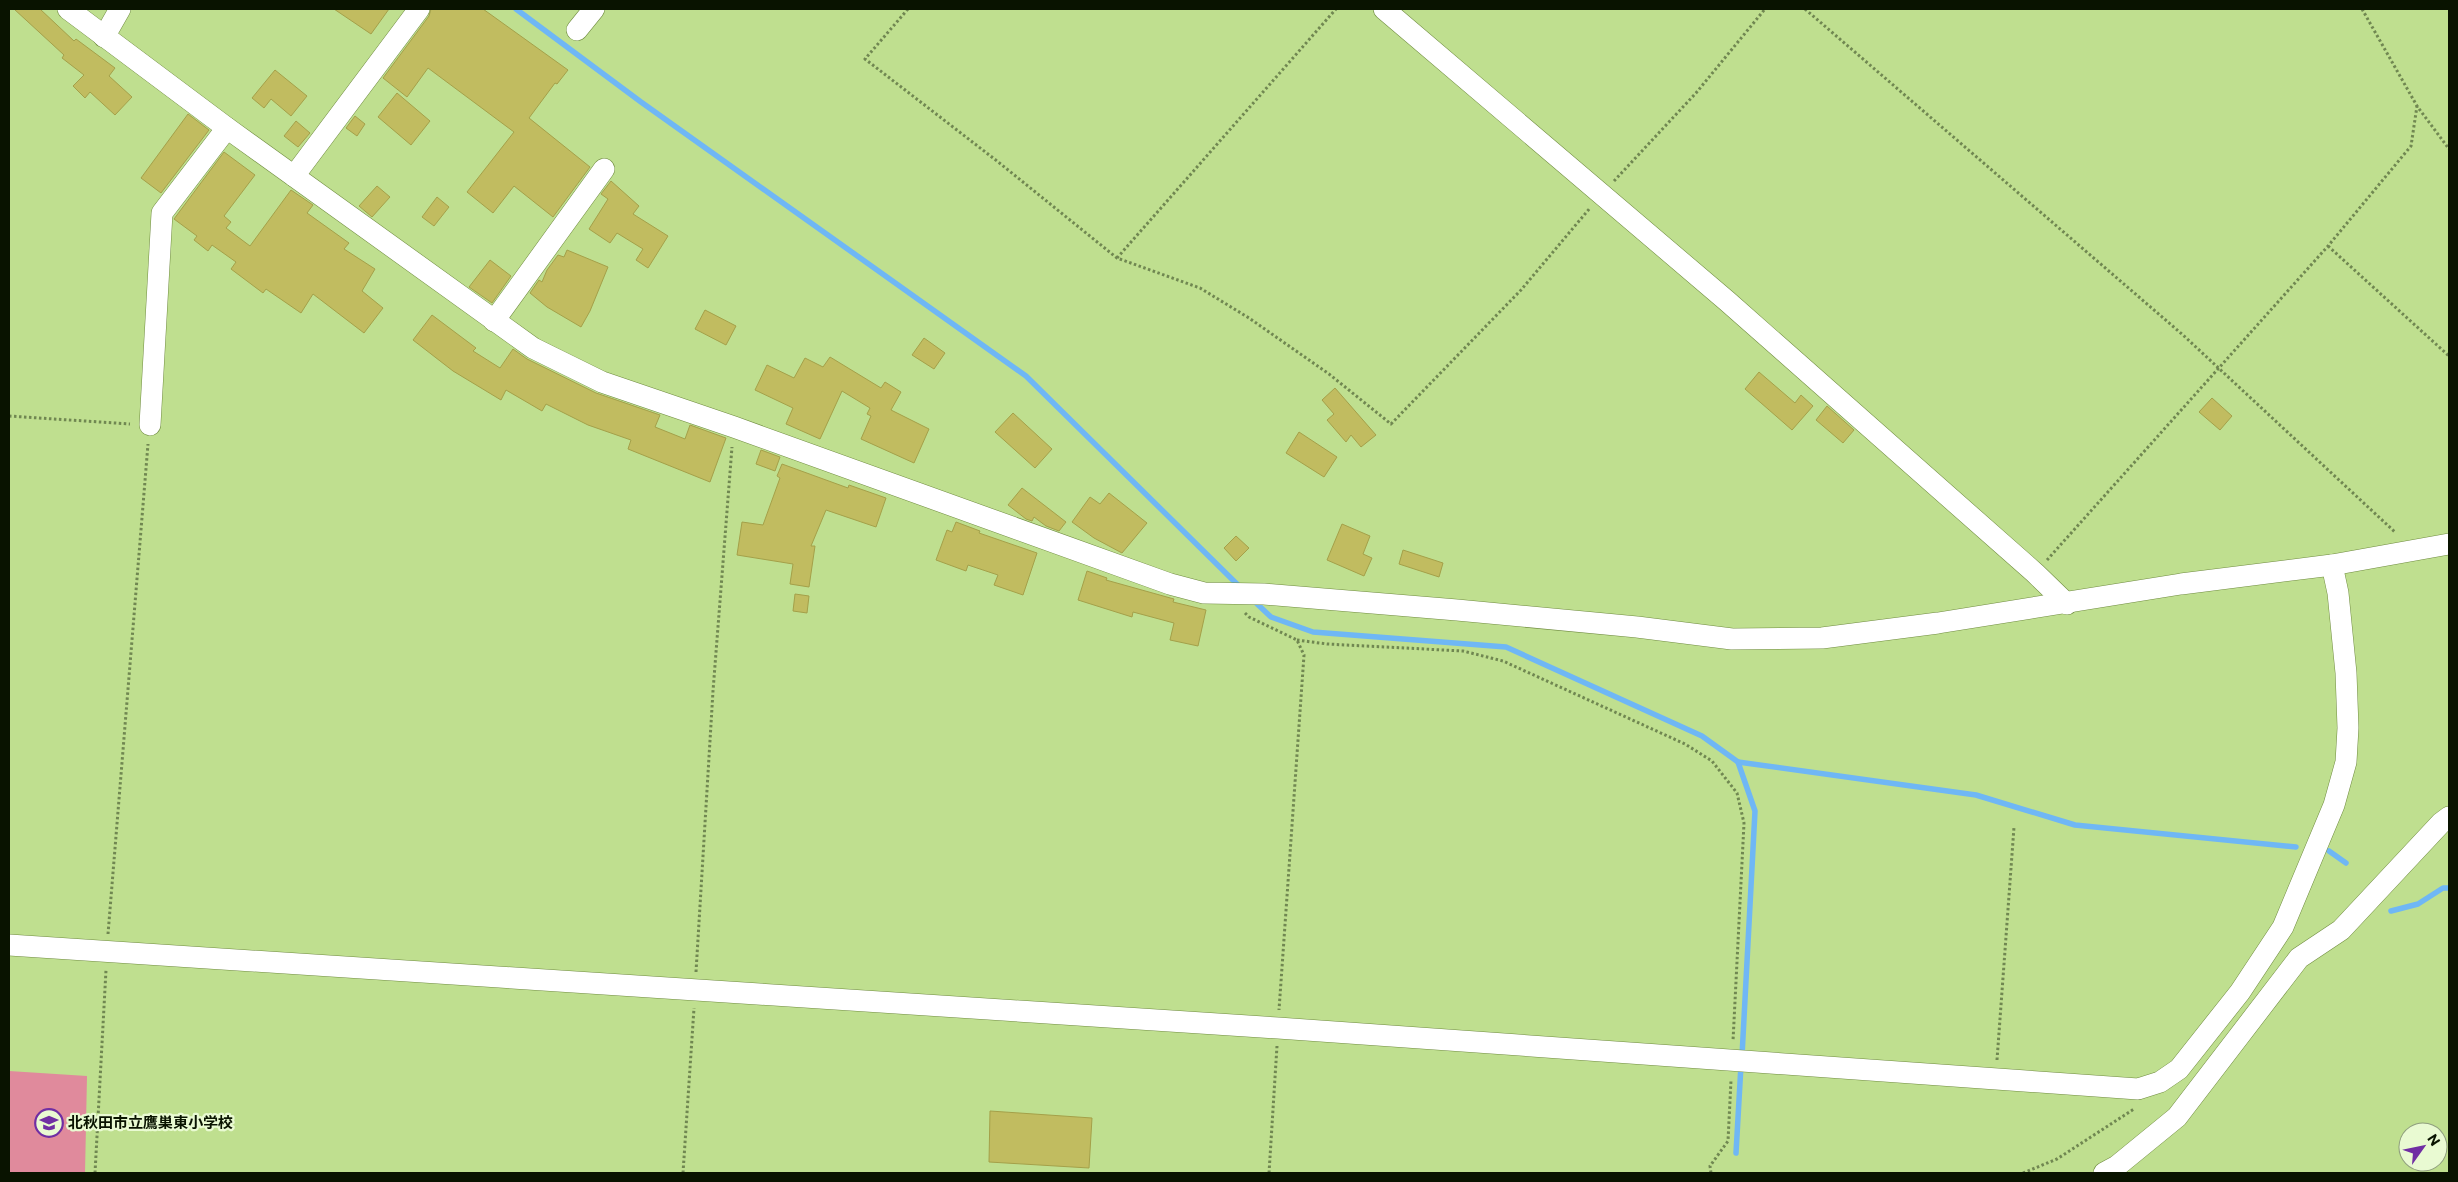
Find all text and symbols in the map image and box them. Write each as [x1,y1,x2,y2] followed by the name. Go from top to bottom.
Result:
[34,1108,64,1138] school or university icon: 北秋田市立鷹巣東小学校
[68,1113,233,1131] place label: 北秋田市立鷹巣東小学校
[2398,1122,2448,1172] north arrow
[2424,1131,2444,1149] text: N

